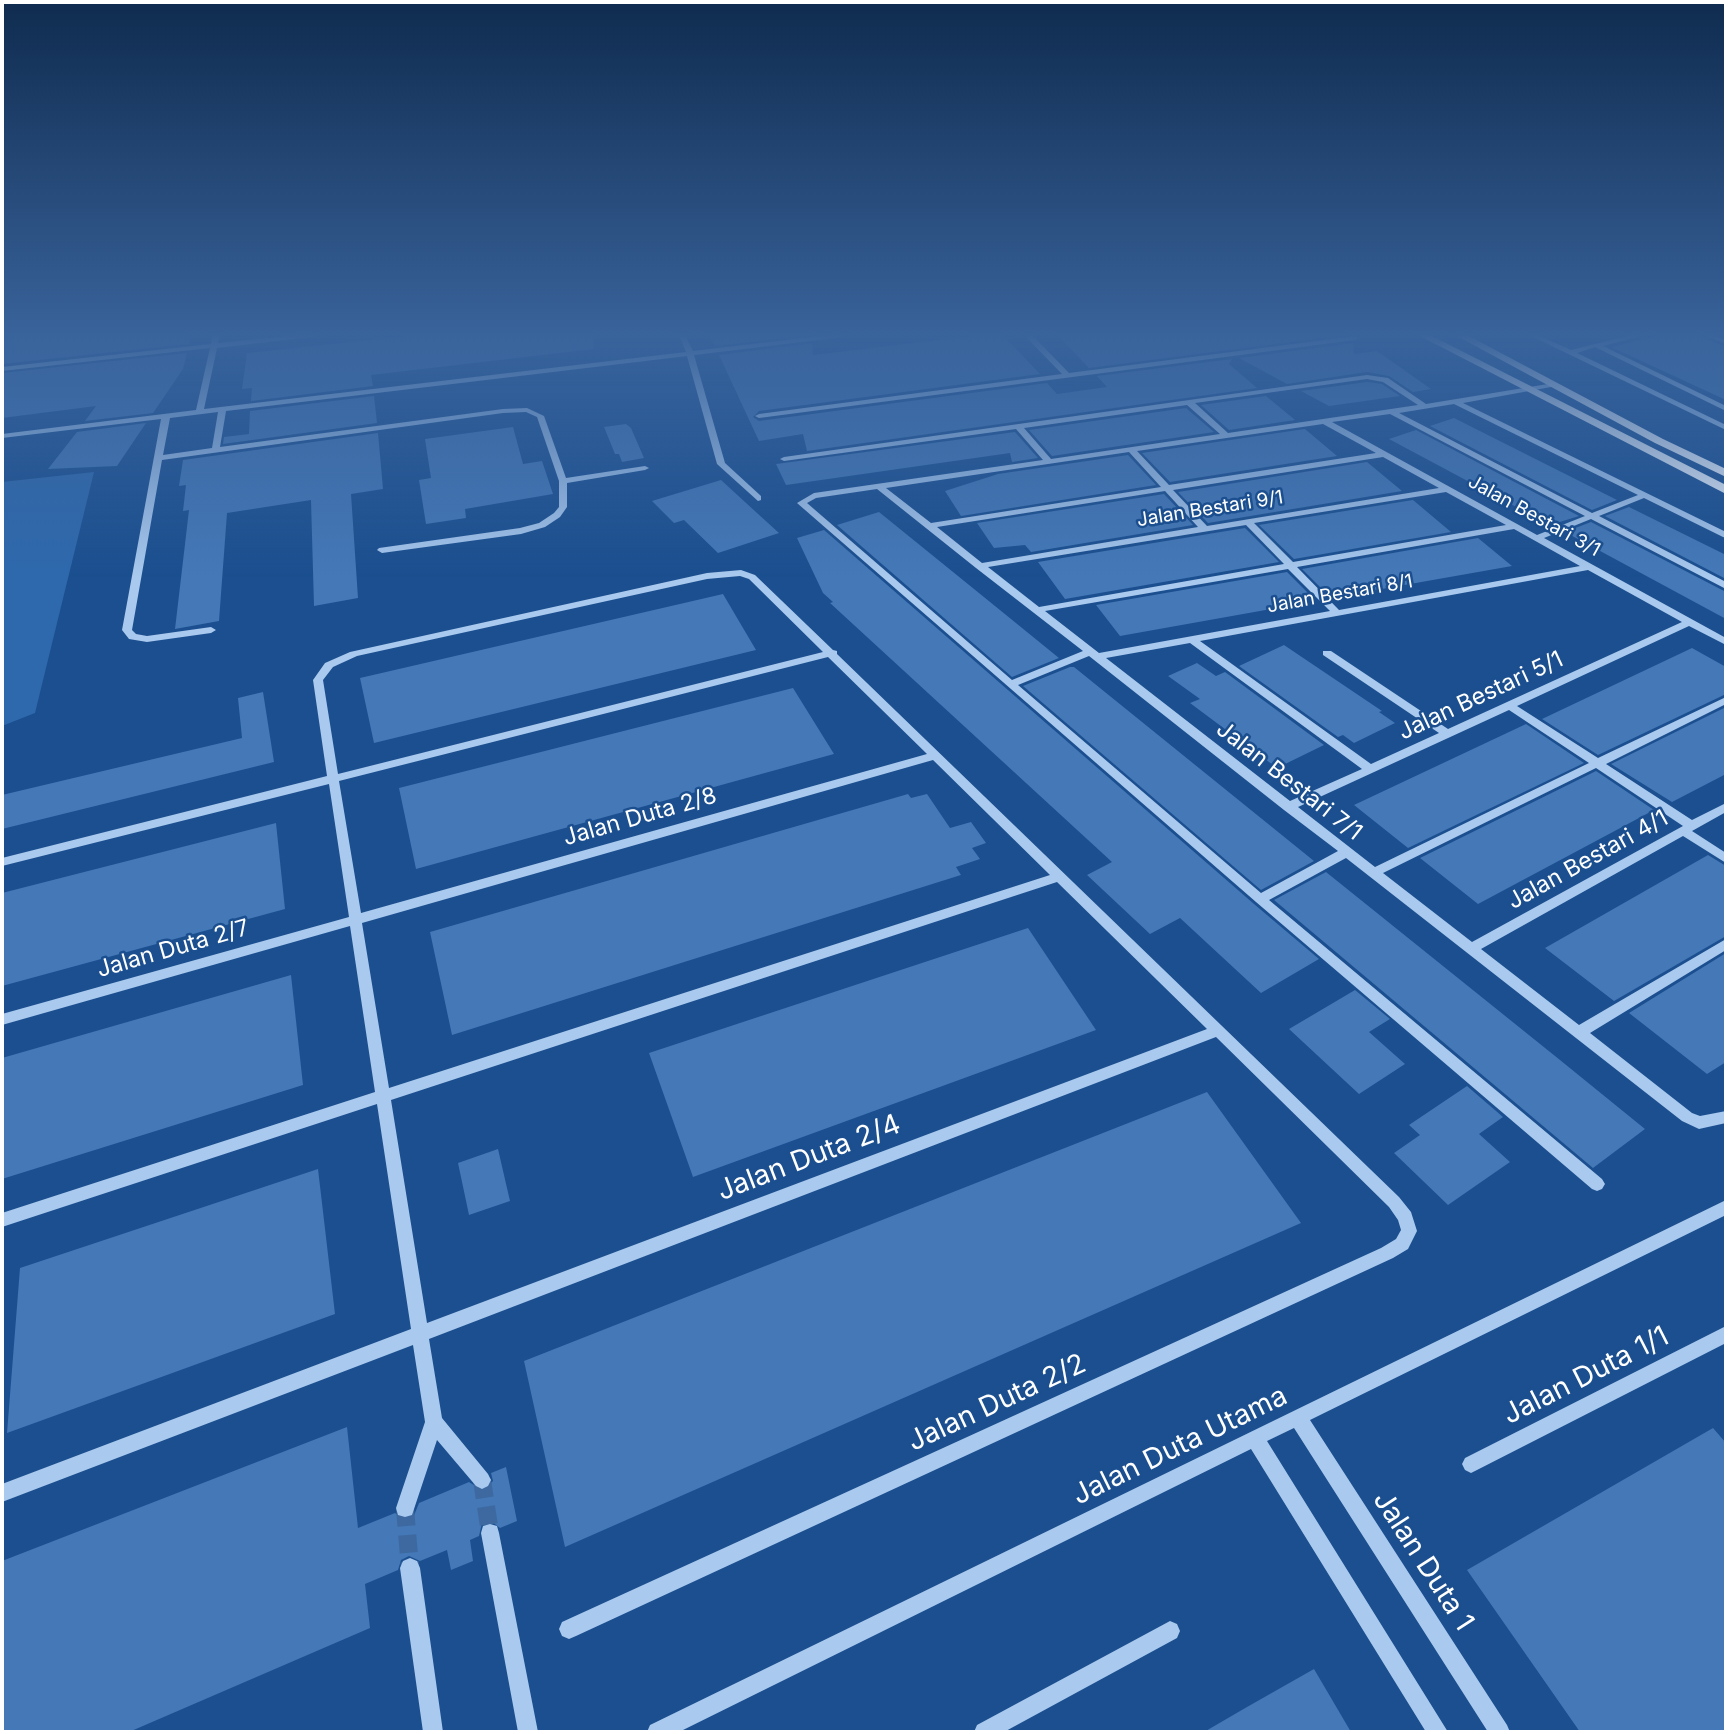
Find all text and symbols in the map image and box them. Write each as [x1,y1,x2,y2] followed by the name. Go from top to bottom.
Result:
[1464,470,1604,562] street label: Jalan Bestari 3/1
[1135,486,1285,532] street label: Jalan Bestari 9/1
[1265,570,1415,618] street label: Jalan Bestari 8/1
[1394,646,1568,746] street label: Jalan Bestari 5/1
[1211,716,1367,846] street label: Jalan Bestari 7/1
[560,782,720,852] street label: Jalan Duta 2/8
[1503,804,1673,916] street label: Jalan Bestari 4/1
[94,914,252,984] street label: Jalan Duta 2/7
[713,1108,905,1208] street label: Jalan Duta 2/4
[1498,1320,1674,1432] street label: Jalan Duta 1/1
[903,1347,1091,1459] street label: Jalan Duta 2/2
[1067,1380,1293,1512] street label: Jalan Duta Utama
[1365,1485,1481,1637] street label: Jalan Duta 1

